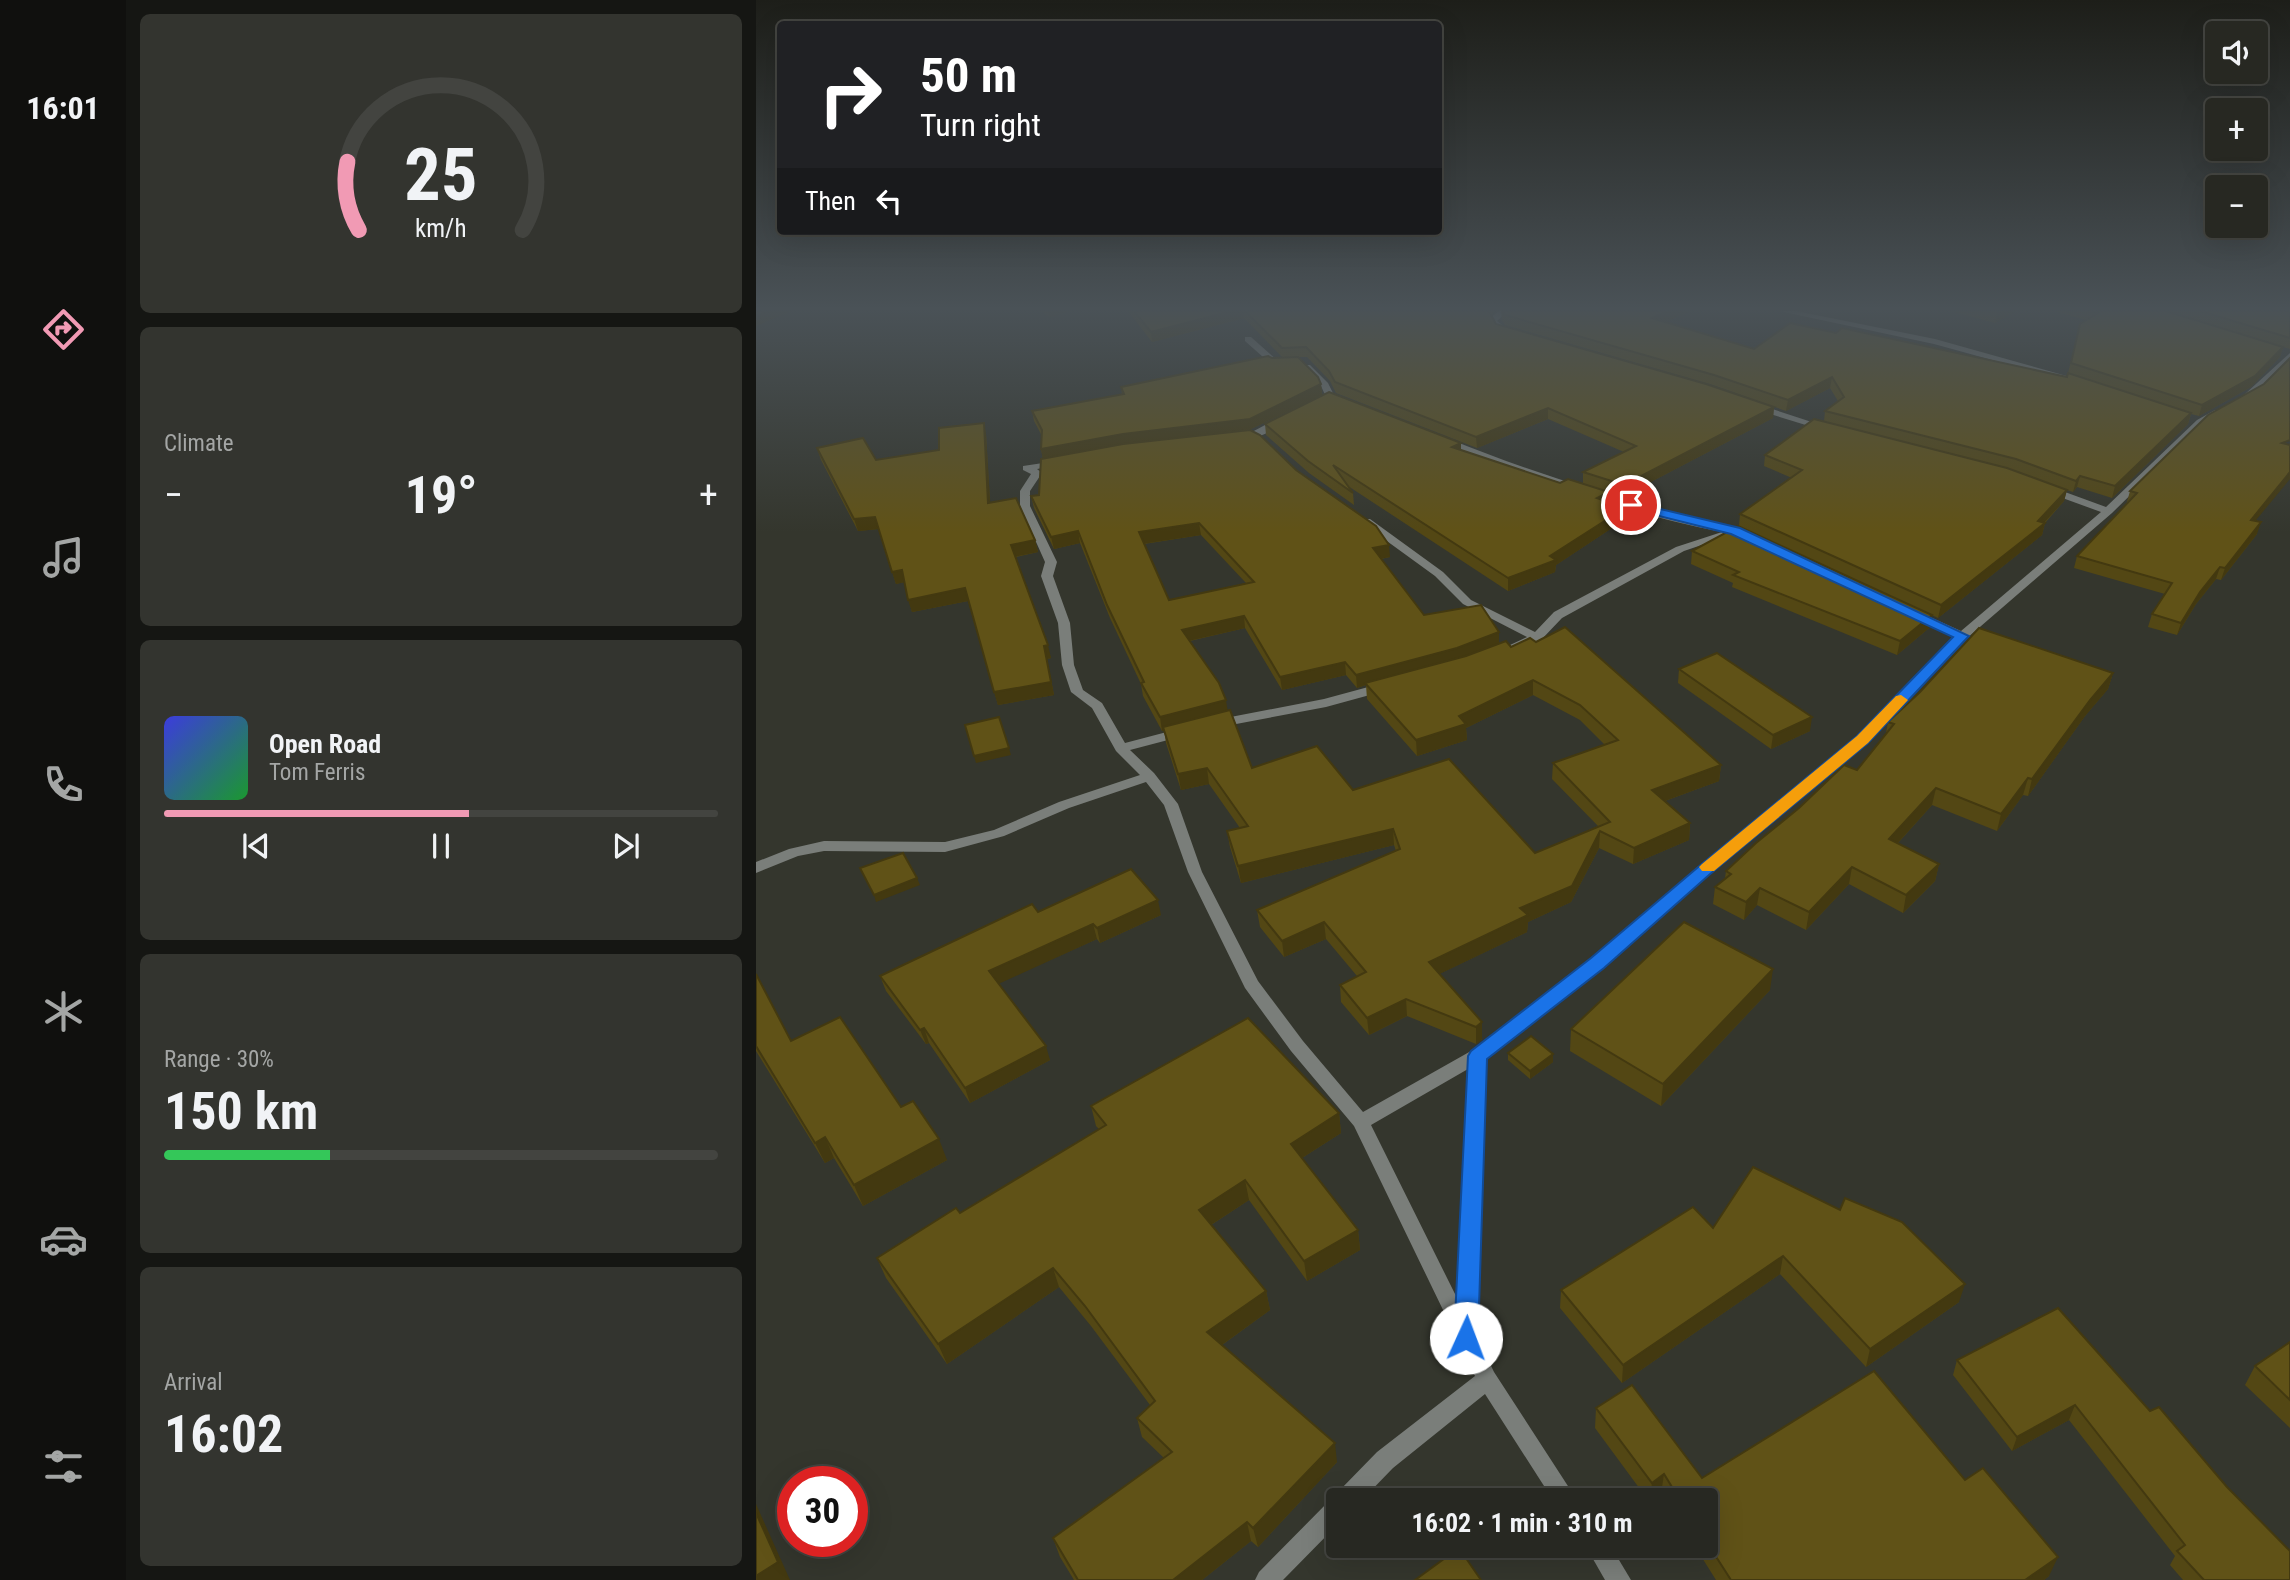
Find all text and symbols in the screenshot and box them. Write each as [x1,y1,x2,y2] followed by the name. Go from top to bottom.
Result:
[2205,21,2268,238] map controls
[2205,21,2268,84] button: sound
[920,47,1017,104] text: 50 m
[805,49,896,140] icon: right
[26,89,100,127] text: 16:01
[2205,98,2268,161] button: +
[920,106,1041,144] text: Turn right
[404,132,478,218] text: 25
[2205,175,2268,238] button: −
[870,182,908,220] icon: left
[805,186,856,216] text: Then
[415,213,467,242] text: km/h
[39,305,88,354] icon: directions
[164,430,234,457] text: Climate
[405,465,477,526] text: 19°
[164,473,183,517] text: −
[699,473,718,517] text: +
[1601,475,1661,535] pin
[1612,486,1650,524] icon: arrive
[39,533,88,582] icon: music
[269,729,381,759] text: Open Road
[269,759,365,786] text: Tom Ferris
[39,760,88,809] icon: phone
[237,827,275,865] icon: previous
[422,827,460,865] icon: pause
[607,827,645,865] icon: next
[39,987,88,1036] icon: climate
[164,1046,274,1073] text: Range · 30%
[164,1081,318,1142] text: 150 km
[39,1215,88,1264] icon: car
[1429,1301,1503,1375] position arrow
[164,1369,223,1396] text: Arrival
[164,1404,283,1465] text: 16:02
[39,1442,88,1491] icon: filters
[777,1466,868,1557] speed limit sign: 30
[1412,1508,1632,1538] text: 16:02 · 1 min · 310 m

